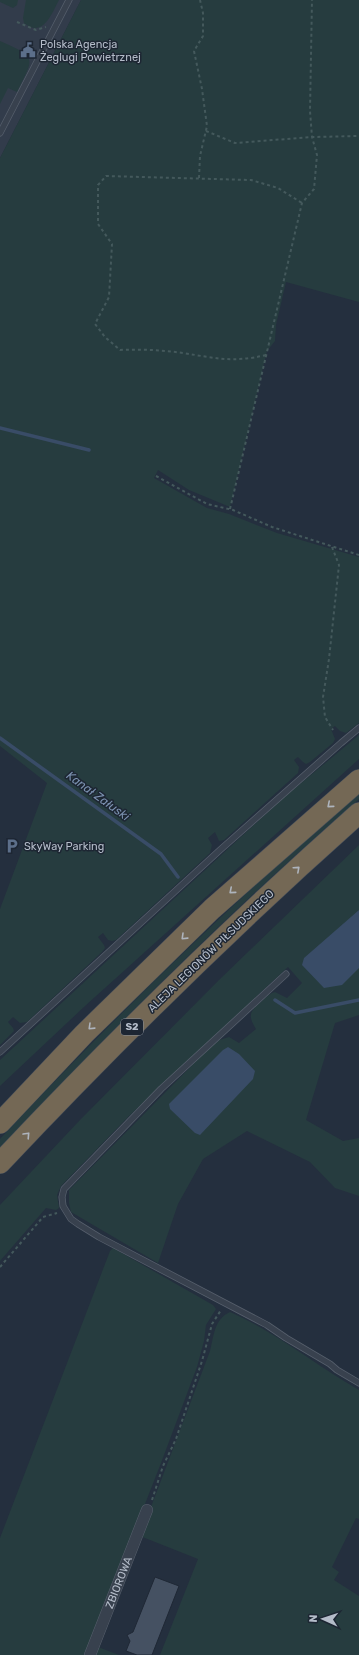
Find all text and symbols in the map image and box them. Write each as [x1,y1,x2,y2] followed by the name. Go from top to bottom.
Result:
[40,38,141,64] place label: Polska Agencja Żeglugi Powietrznej
[19,41,37,59] public building icon: Polska Agencja Żeglugi Powietrznej
[64,768,133,824] water label: Kanał Załuski
[327,801,334,808] one-way arrow
[3,837,21,855] parking icon: SkyWay Parking
[24,840,104,853] place label: SkyWay Parking
[293,866,300,873] one-way arrow
[145,887,277,1015] street label: ALEJA LEGIONÓW PIŁSUDSKIEGO
[229,887,237,894] one-way arrow
[181,932,189,939] one-way arrow
[121,1019,143,1035] road number: S2
[88,1022,96,1030] one-way arrow
[22,1132,30,1140] one-way arrow
[102,1554,135,1610] street label: ZBIOROWA
[303,1599,343,1639] north arrow
[307,1614,320,1623] text: N

